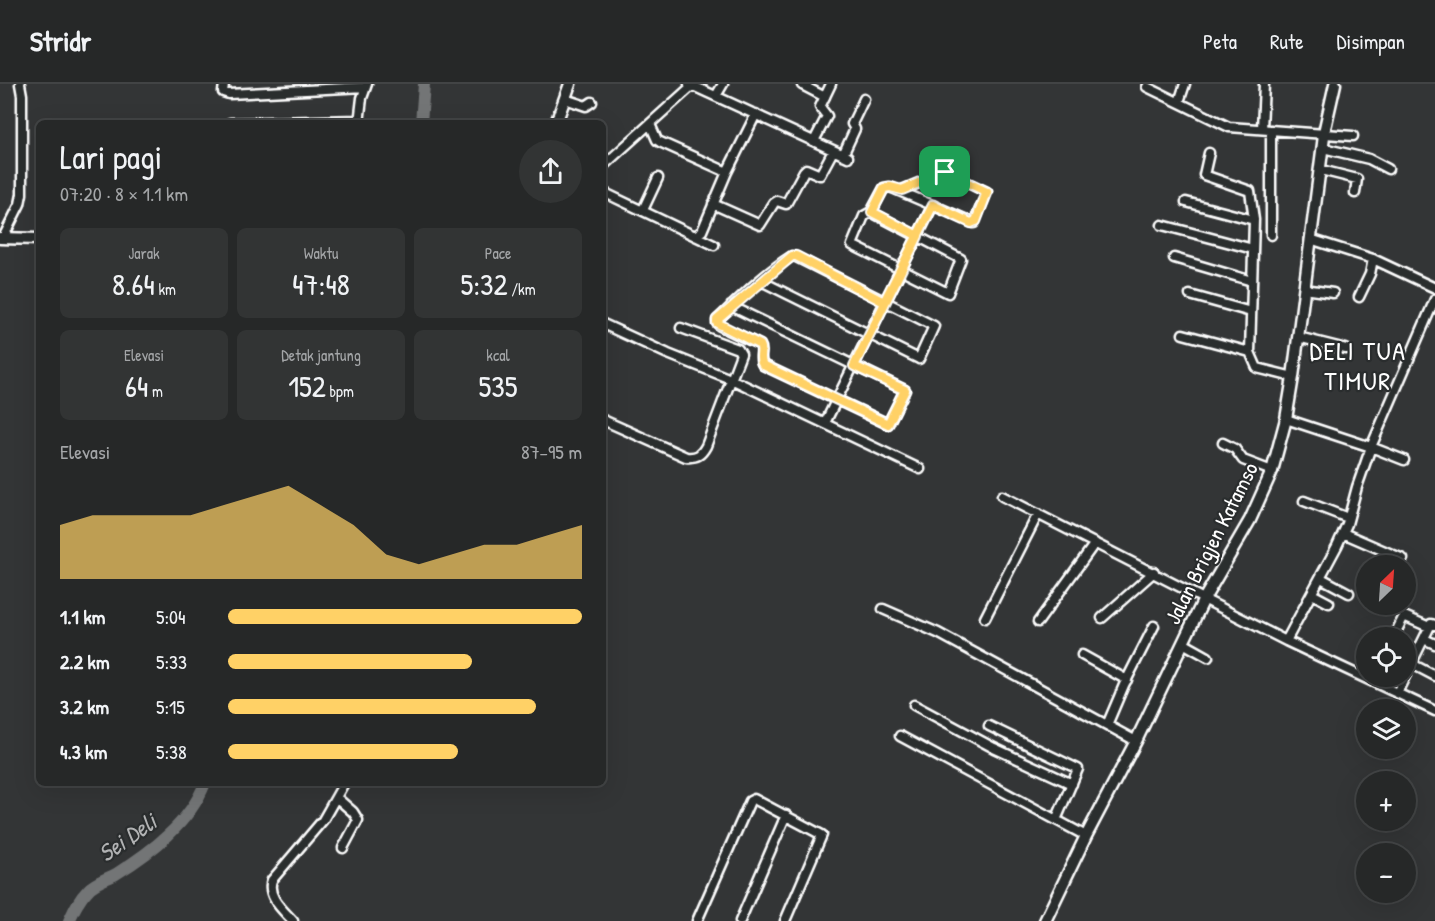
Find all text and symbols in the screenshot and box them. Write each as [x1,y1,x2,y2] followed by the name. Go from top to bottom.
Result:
[30,22,91,60] text: Stridr
[1203,27,1237,56] text: Peta
[1270,27,1304,56] text: Rute
[1337,27,1405,56] text: Disimpan
[60,135,162,179] text: Lari pagi
[519,140,582,203] button: share
[919,146,970,197] pin
[928,155,961,188] icon: arrive
[60,180,188,207] text: 07:20 · 8 × 1.1 km
[128,242,160,264] text: Jarak
[304,242,338,264] text: Waktu
[485,242,511,264] text: Pace
[112,264,155,304] text: 8.64
[292,264,350,304] text: 47:48
[460,264,508,304] text: 5:32
[155,278,176,300] text: km
[508,278,536,300] text: /km
[1310,333,1406,398] district label: DELI TUA TIMUR
[124,344,164,366] text: Elevasi
[281,344,361,366] text: Detak jantung
[486,344,510,366] text: kcal
[125,366,148,406] text: 64
[288,366,326,406] text: 152
[479,366,517,406] text: 535
[148,380,163,402] text: m
[326,380,354,402] text: bpm
[60,438,110,465] text: Elevasi
[521,438,582,465] text: 87–95 m
[1157,457,1265,629] street label: Jalan Brigjen Katamso
[1356,555,1416,615] north arrow
[1356,555,1416,903] map controls
[60,603,105,630] text: 1.1 km
[156,603,186,630] text: 5:04
[1356,627,1416,687] button: locate
[60,648,110,675] text: 2.2 km
[156,648,187,675] text: 5:33
[60,693,109,720] text: 3.2 km
[156,693,185,720] text: 5:15
[1356,699,1416,759] button: layers
[60,738,107,765] text: 4.3 km
[156,738,187,765] text: 5:38
[1356,771,1416,831] button: +
[92,804,165,869] water label: Sei Deli
[1356,843,1416,903] button: −

